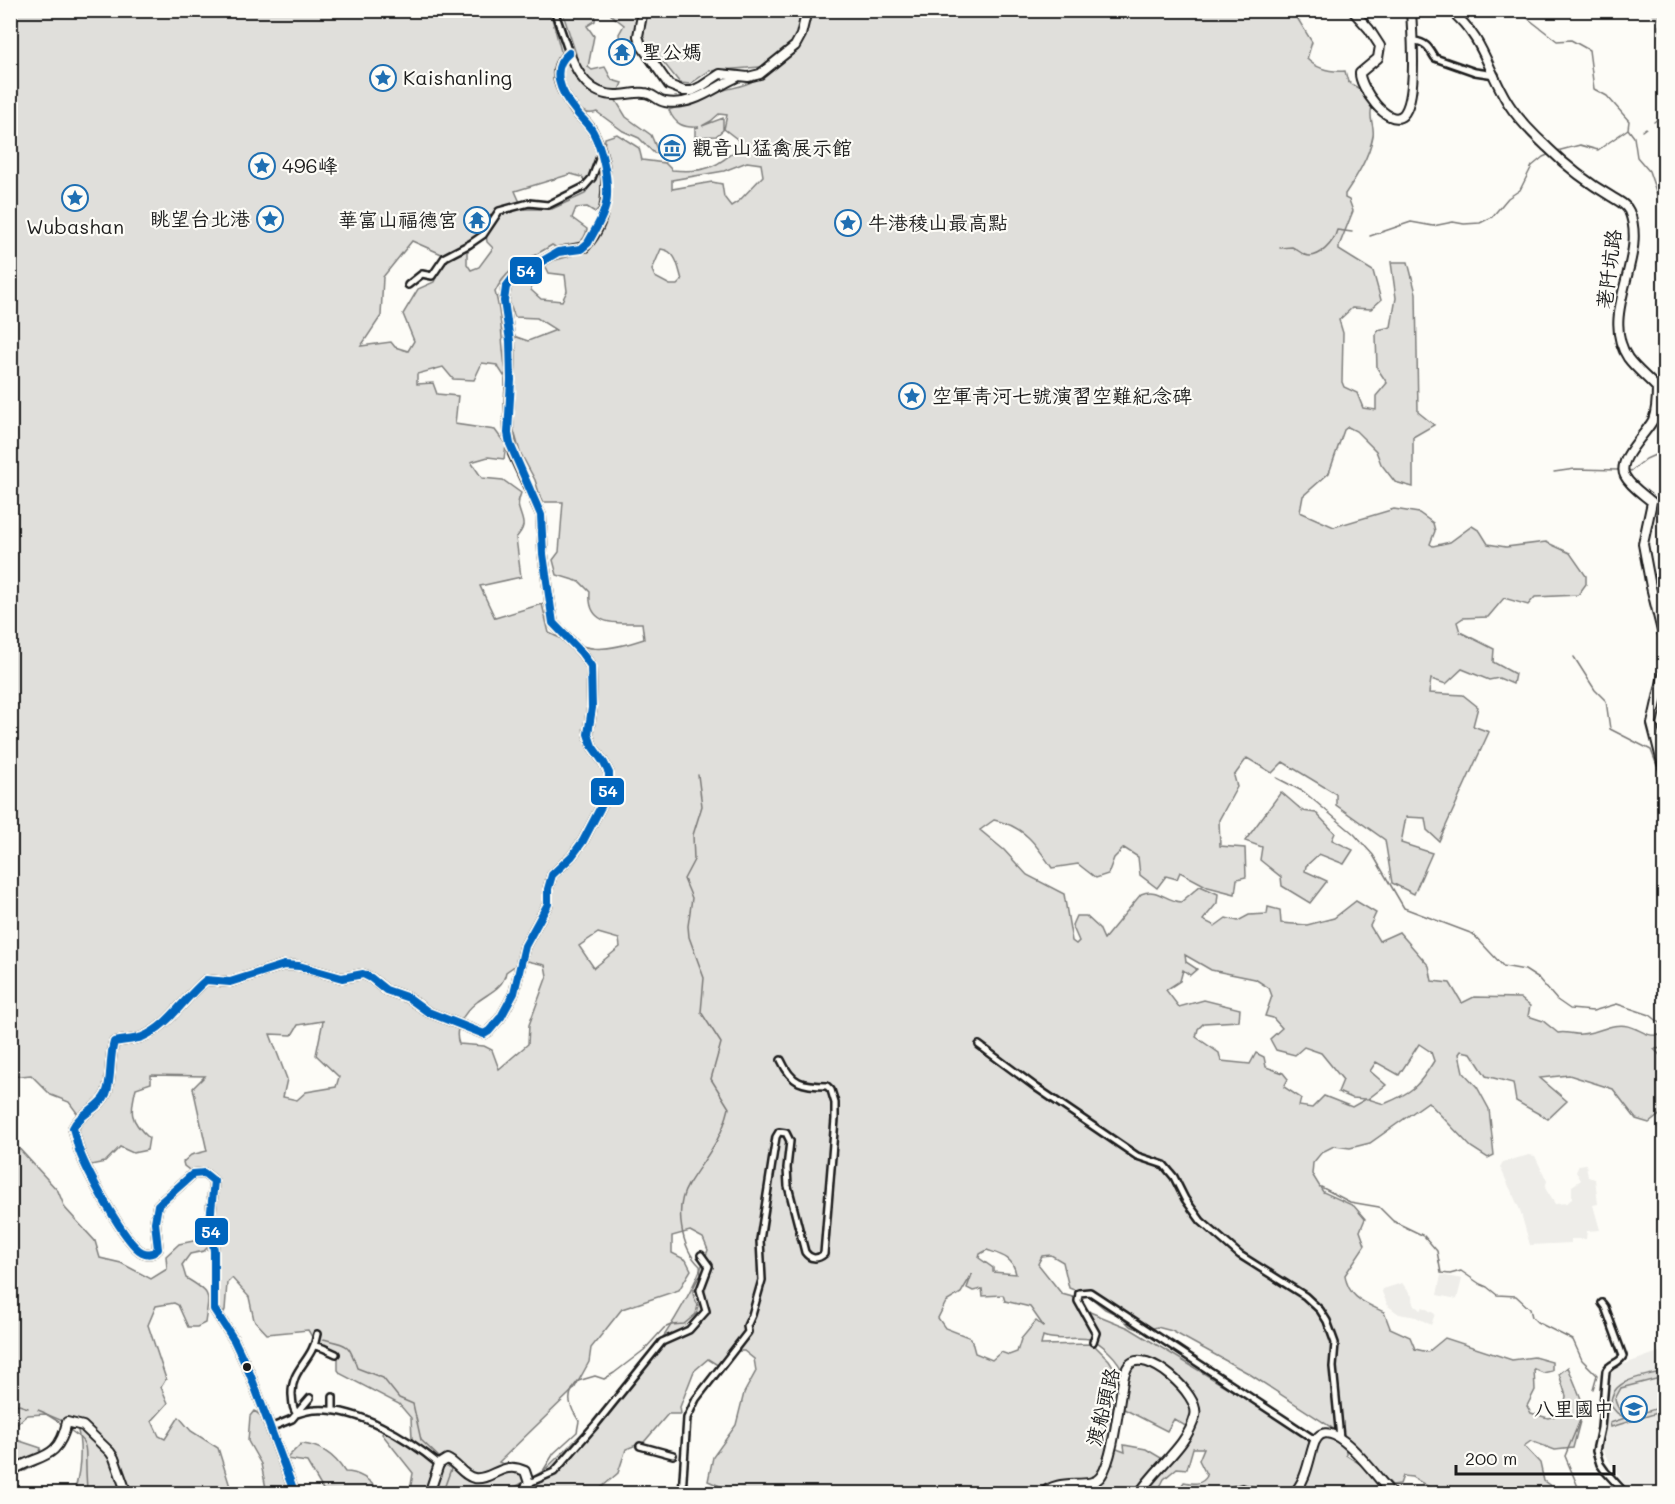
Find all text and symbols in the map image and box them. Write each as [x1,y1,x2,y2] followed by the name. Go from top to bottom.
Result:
[607,37,637,67] temple icon: 聖公媽
[642,38,702,64] place label: 聖公媽
[368,63,398,93] place icon: Kaishanling
[403,64,512,90] place label: Kaishanling
[657,133,687,163] museum icon: 觀音山猛禽展示館
[692,134,852,160] place label: 觀音山猛禽展示館
[247,151,277,181] place icon: 496峰
[282,152,338,178] place label: 496峰
[60,183,90,213] place icon: Wubashan
[255,204,285,234] place icon: 眺望台北港
[150,205,250,231] place label: 眺望台北港
[462,205,492,235] temple icon: 華富山福德宮
[338,206,458,232] place label: 華富山福德宮
[833,208,863,238] place icon: 牛港稜山最高點
[868,209,1008,235] place label: 牛港稜山最高點
[26,213,124,239] place label: Wubashan
[1590,227,1626,310] street label: 荖阡坑路
[509,256,543,285] line badge: 54
[516,260,536,281] text: 54
[897,381,927,411] place icon: 空軍青河七號演習空難紀念碑
[932,382,1192,408] place label: 空軍青河七號演習空難紀念碑
[590,777,625,806] line badge: 54
[598,780,618,801] text: 54
[194,1217,229,1246] line badge: 54
[201,1221,221,1242] text: 54
[241,1361,253,1373] unlabelled marker
[1080,1364,1125,1449] street label: 渡船頭路
[1619,1394,1649,1424] school or university icon: 八里國中
[1534,1395,1614,1421] place label: 八里國中
[1456,1438,1614,1476] scale bar
[1465,1446,1517,1470] text: 200 m

